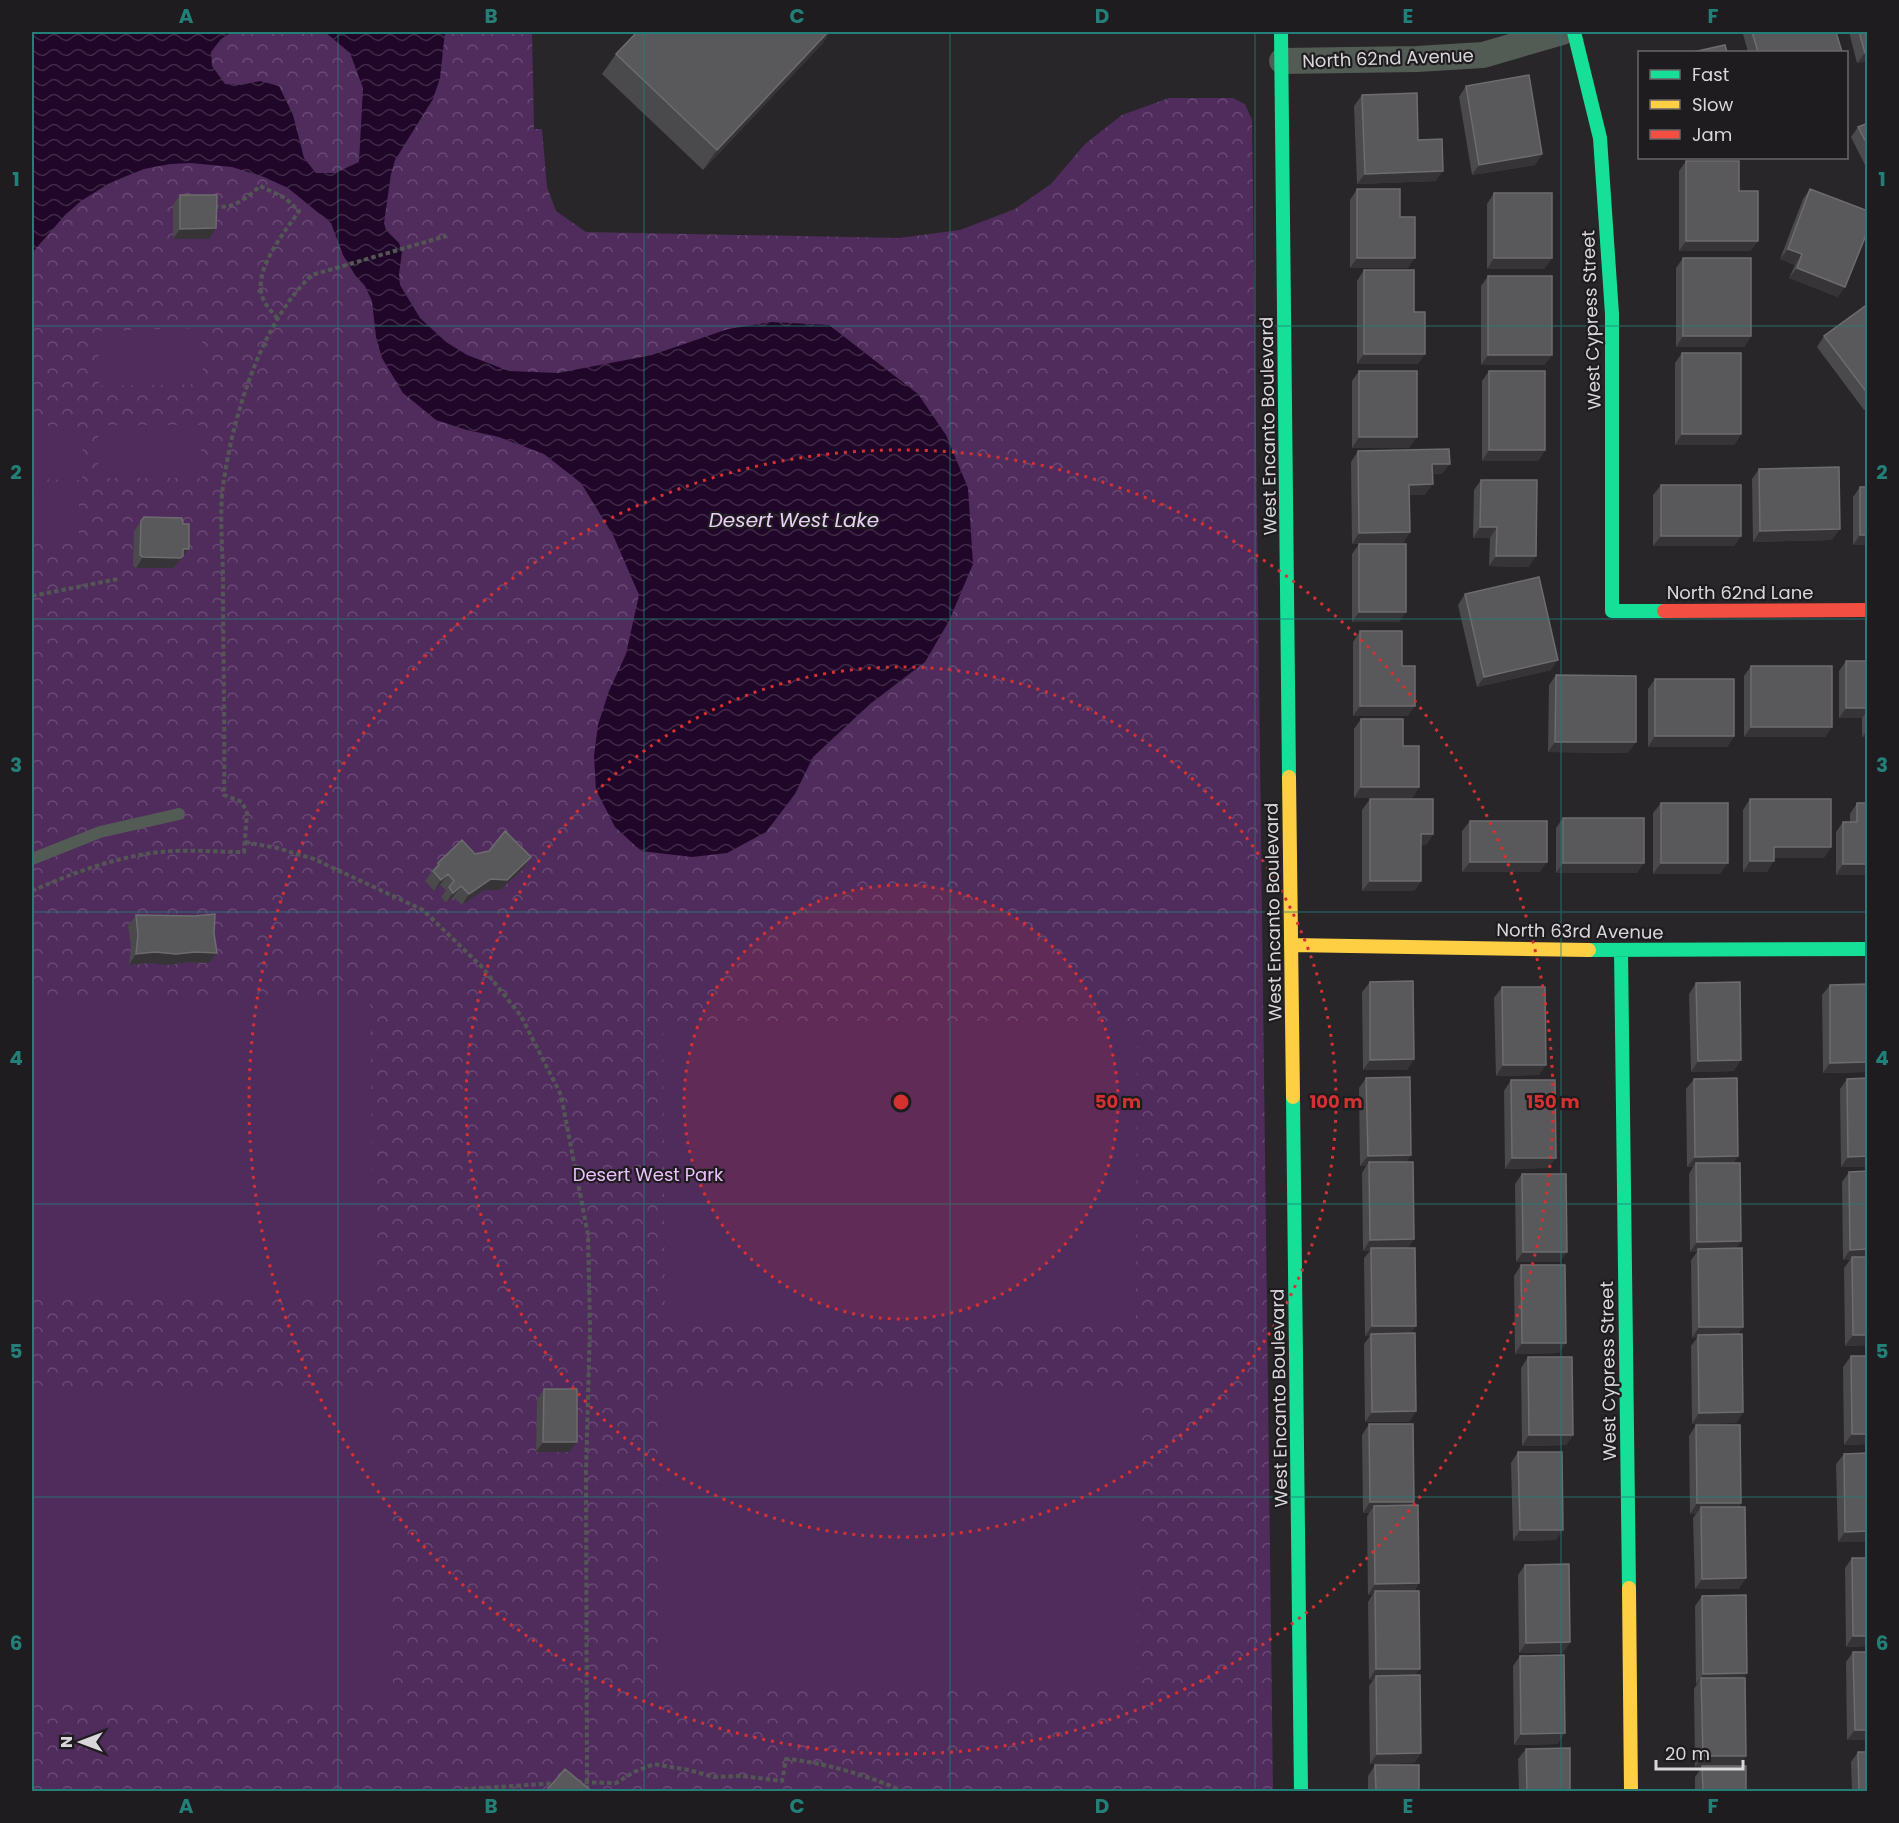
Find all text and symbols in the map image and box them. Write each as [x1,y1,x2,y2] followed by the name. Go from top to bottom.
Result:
[179,2,194,30] text: A
[484,2,498,30] text: B
[789,2,805,30] text: C
[1095,2,1109,30] text: D
[1403,2,1413,30] text: E
[1708,2,1719,30] text: F
[1302,43,1474,73] street label: North 62nd Avenue
[1638,51,1848,159] legend
[1692,62,1729,87] text: Fast
[1692,92,1734,117] text: Slow
[1692,122,1732,147] text: Jam
[12,165,20,193] text: 1
[1878,165,1886,193] text: 1
[1575,230,1607,410] street label: West Cypress Street
[1254,317,1282,535] street label: West Encanto Boulevard
[10,458,22,486] text: 2
[1876,458,1888,486] text: 2
[709,506,879,534] water label: Desert West Lake
[1667,580,1813,605] street label: North 62nd Lane
[10,751,22,779] text: 3
[1876,751,1888,779] text: 3
[1259,803,1287,1021] street label: West Encanto Boulevard
[1496,917,1664,945] street label: North 63rd Avenue
[9,1044,23,1072] text: 4
[1875,1044,1889,1072] text: 4
[1095,1089,1141,1114] text: 50 m
[1309,1089,1363,1114] text: 100 m
[1526,1089,1580,1114] text: 150 m
[891,1092,911,1112] centre of rings
[573,1162,724,1187] park label: Desert West Park
[1594,1281,1622,1461] street label: West Cypress Street
[1265,1289,1293,1507] street label: West Encanto Boulevard
[10,1337,23,1365] text: 5
[1876,1337,1889,1365] text: 5
[10,1629,22,1657] text: 6
[1876,1629,1888,1657] text: 6
[51,1712,111,1772] north arrow
[1656,1733,1743,1771] scale bar
[55,1736,78,1748] text: N
[1665,1741,1710,1766] text: 20 m
[179,1792,194,1820] text: A
[484,1792,498,1820] text: B
[789,1792,805,1820] text: C
[1095,1792,1109,1820] text: D
[1403,1792,1413,1820] text: E
[1708,1792,1719,1820] text: F

